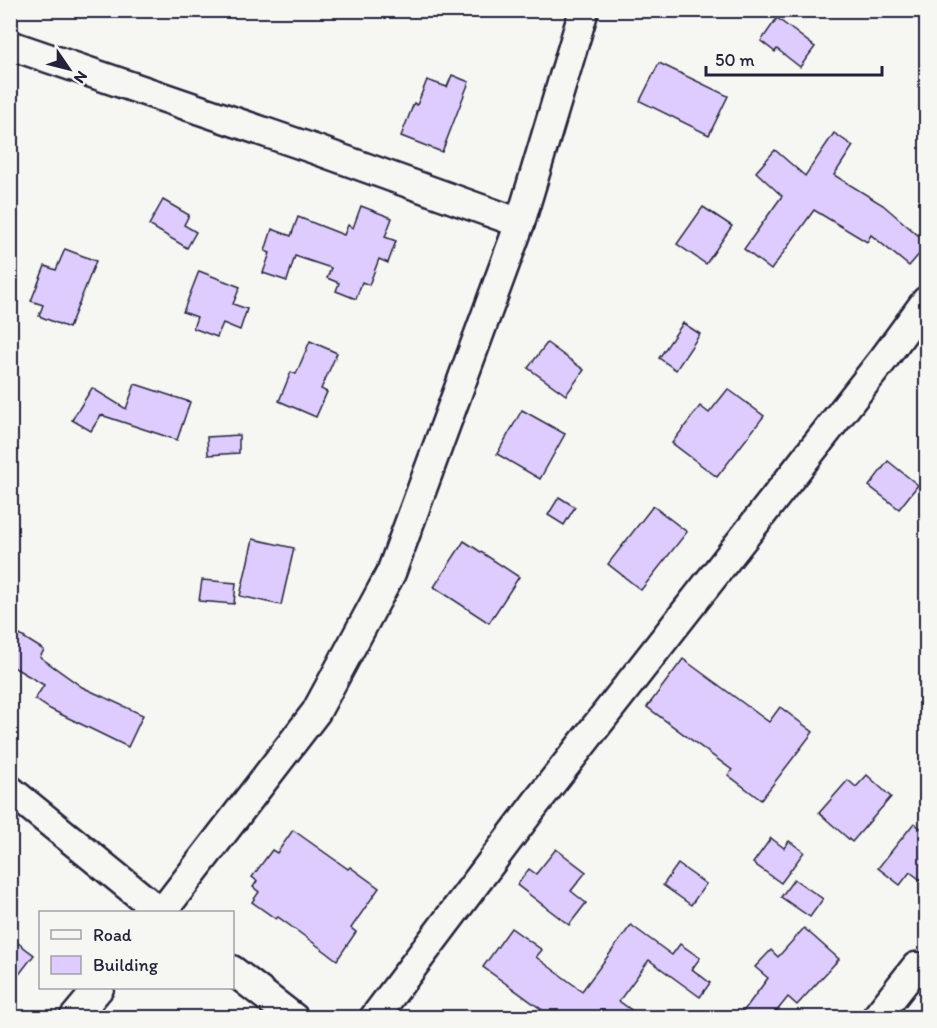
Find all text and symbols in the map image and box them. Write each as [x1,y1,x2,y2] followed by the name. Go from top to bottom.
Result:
[39,39,99,99] north arrow
[706,39,882,77] scale bar
[715,49,755,71] text: 50 m
[70,67,92,87] text: N
[39,911,234,989] legend
[93,924,132,946] text: Road
[93,954,159,976] text: Building

